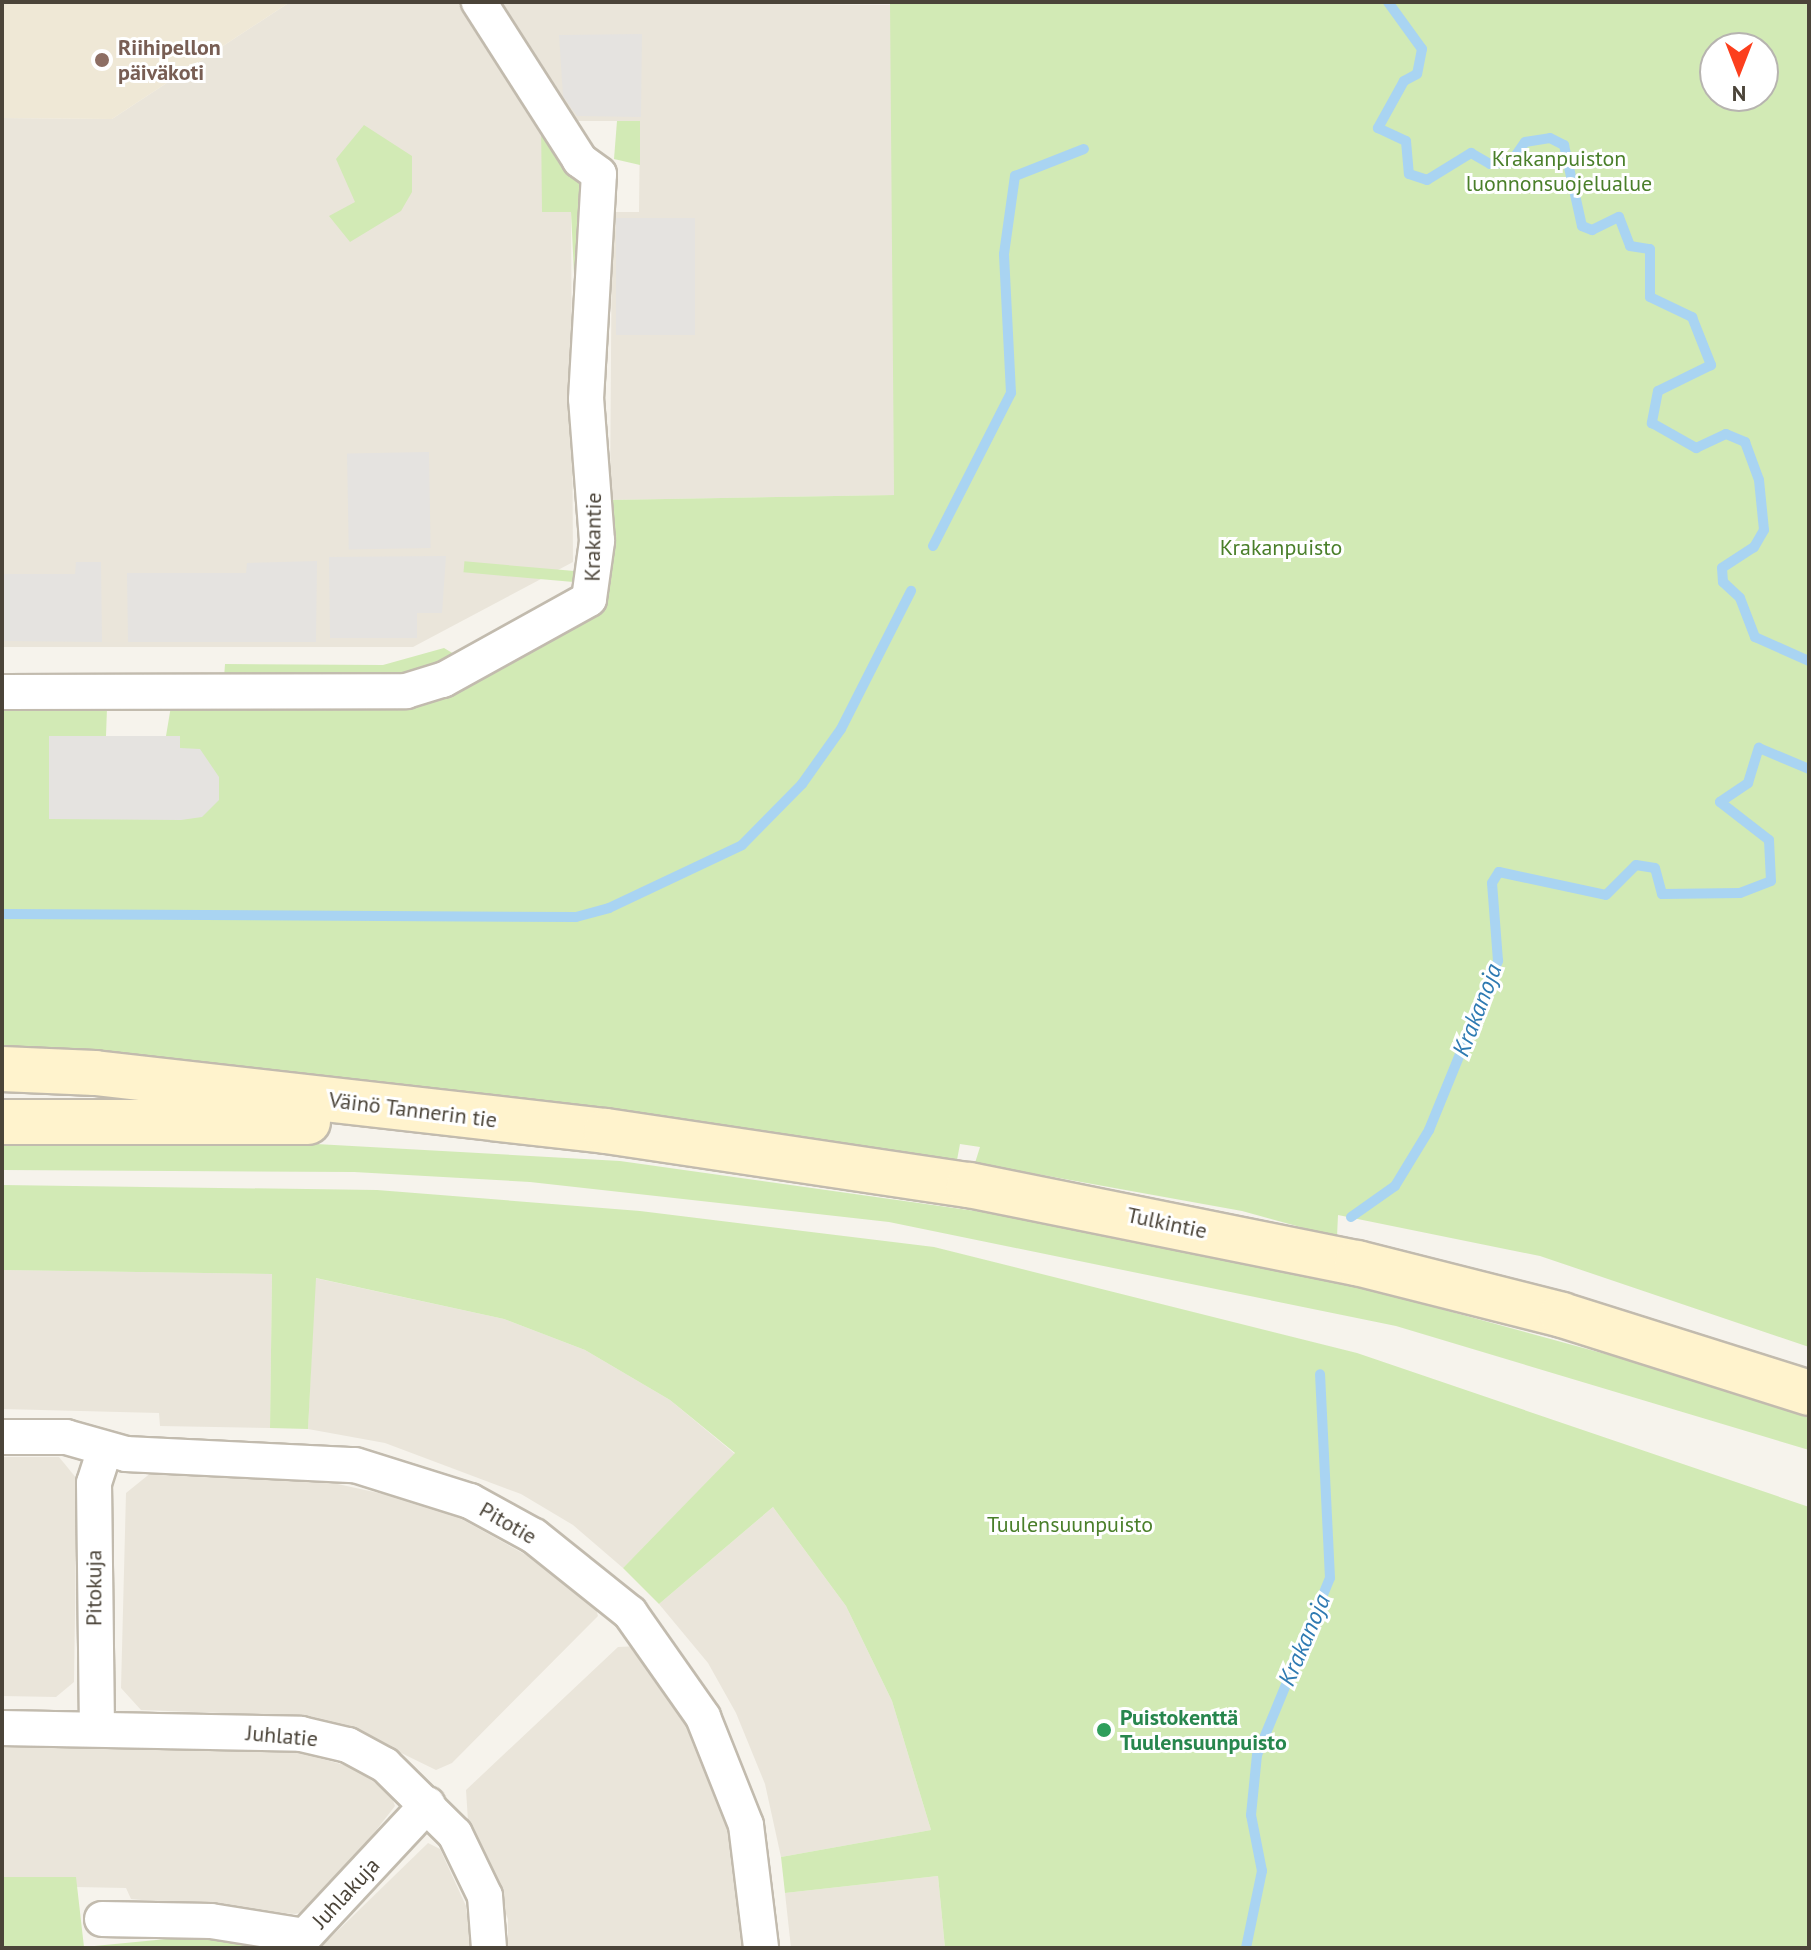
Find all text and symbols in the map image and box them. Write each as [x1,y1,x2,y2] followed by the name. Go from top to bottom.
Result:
[1699,32,1779,112] north arrow
[118,34,221,86] place label: Riihipellon päiväkoti
[93,51,111,69] marker: Riihipellon päiväkoti
[1732,80,1746,108] text: N
[1466,145,1652,196] park label: Krakanpuiston luonnonsuojelualue
[579,492,607,582] street label: Krakantie
[1220,535,1342,561] park label: Krakanpuisto
[1446,960,1508,1060] water label: Krakanoja
[327,1087,499,1133] street label: Väinö Tannerin tie
[1125,1202,1209,1244] street label: Tulkintie
[475,1496,541,1550] street label: Pitotie
[987,1512,1153,1538] park label: Tuulensuunpuisto
[81,1550,107,1626] street label: Pitokuja
[1272,1590,1336,1690] water label: Krakanoja
[1120,1704,1287,1756] place label: Puistokenttä Tuulensuunpuisto
[245,1720,319,1752] street label: Juhlatie
[1095,1721,1113,1739] marker: Puistokenttä Tuulensuunpuisto
[307,1852,385,1934] street label: Juhlakuja

